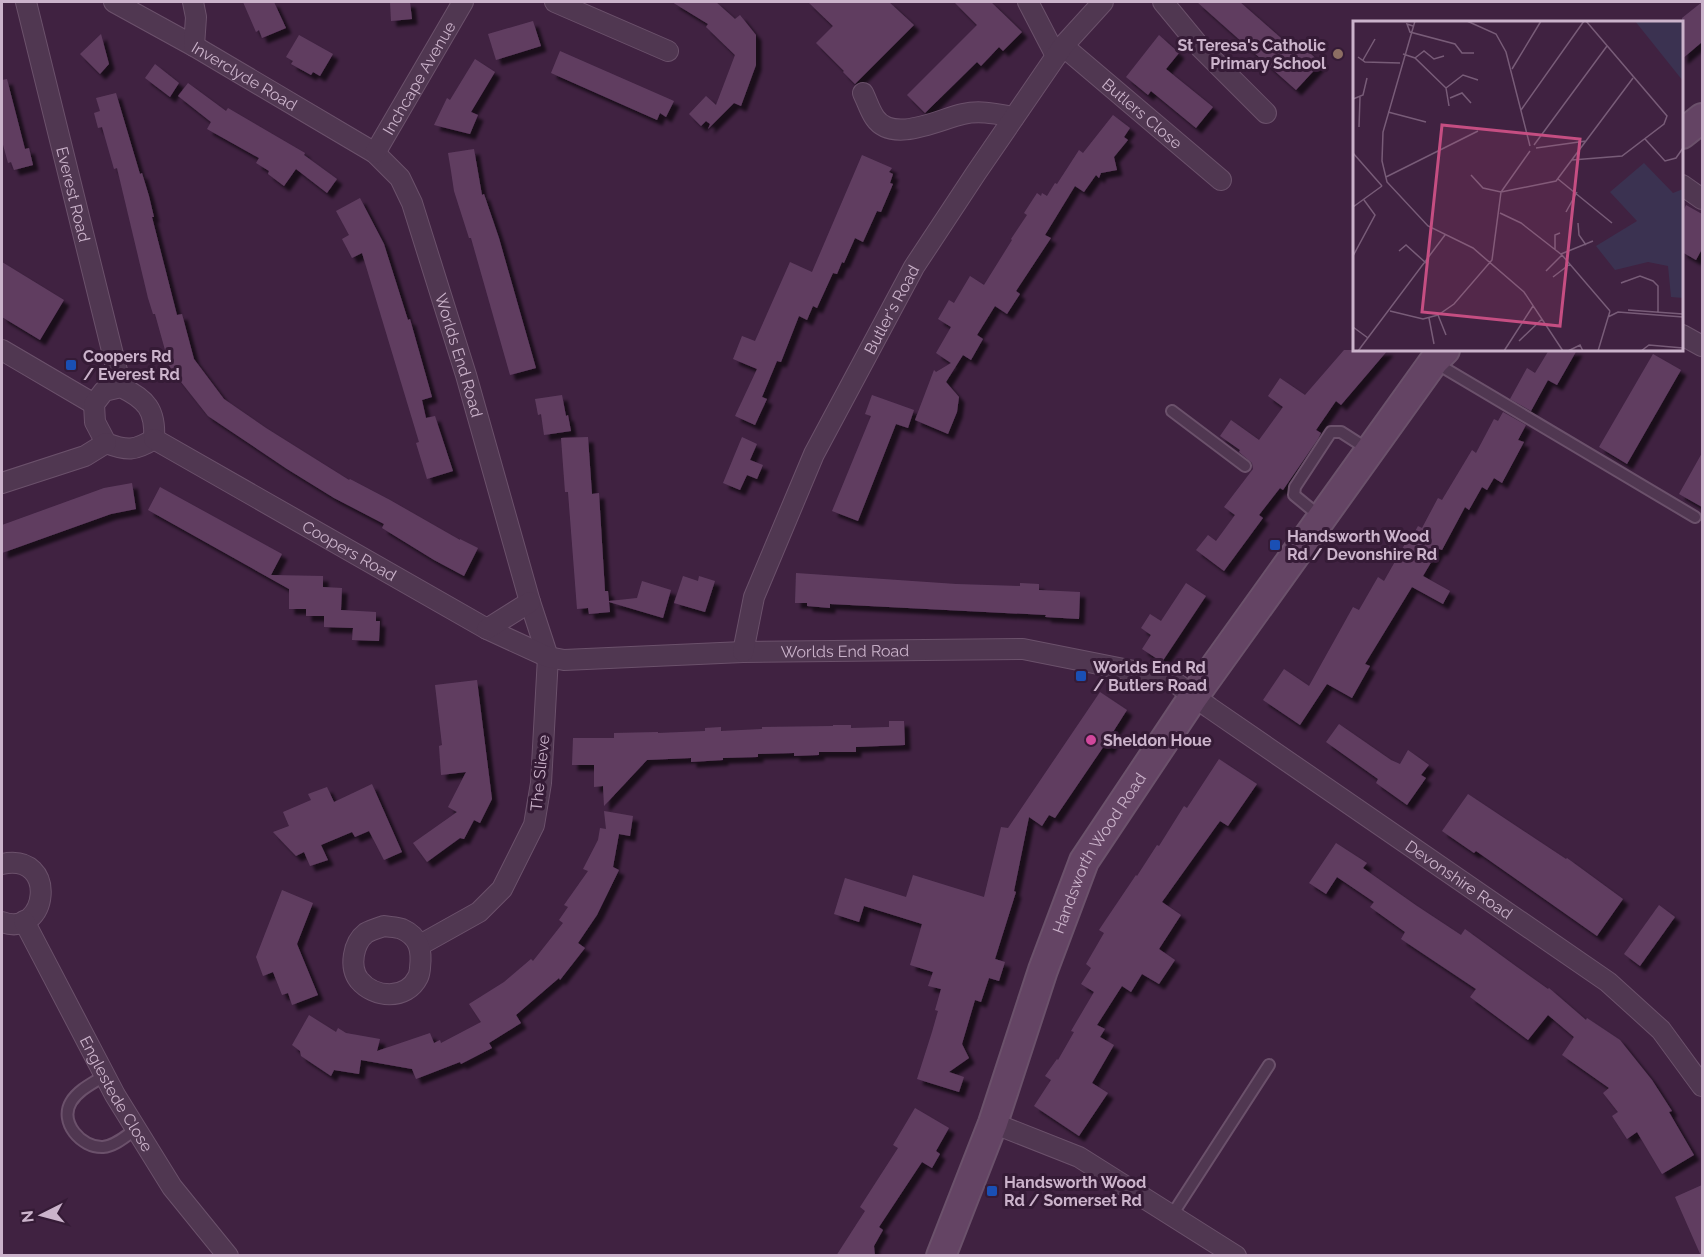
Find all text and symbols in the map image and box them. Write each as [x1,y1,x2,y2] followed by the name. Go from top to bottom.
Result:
[378,18,459,138] street label: Inchcape Avenue
[1353,21,1683,351] inset map
[1177,36,1327,73] place label: St Teresa's Catholic Primary School
[188,37,301,114] street label: Inverclyde Road
[1331,47,1345,61] marker: St Teresa's Catholic Primary School
[1099,74,1186,152] street label: Butlers Close
[53,145,94,244] street label: Everest Road
[860,262,923,357] street label: Butler's Road
[431,291,487,419] street label: Worlds End Road
[83,347,180,384] place label: Coopers Rd / Everest Rd
[64,358,78,372] marker: Coopers Rd / Everest Rd
[299,516,400,585] street label: Coopers Road
[1287,527,1437,564] place label: Handsworth Wood Rd / Devonshire Rd
[1268,538,1282,552] marker: Handsworth Wood Rd / Devonshire Rd
[781,641,909,661] street label: Worlds End Road
[1093,658,1207,695] place label: Worlds End Rd / Butlers Road
[1074,669,1088,683] marker: Worlds End Rd / Butlers Road
[1103,731,1212,750] place label: Sheldon Houe
[1084,733,1098,747] marker: Sheldon Houe
[527,734,553,812] street label: The Slieve
[1048,769,1150,936] street label: Handsworth Wood Road
[1402,836,1516,923] street label: Devonshire Road
[76,1032,157,1155] street label: Englestede Close
[1004,1173,1146,1210] place label: Handsworth Wood Rd / Somerset Rd
[985,1184,999,1198] marker: Handsworth Wood Rd / Somerset Rd
[12,1185,72,1245] north arrow
[17,1209,38,1224] text: N

